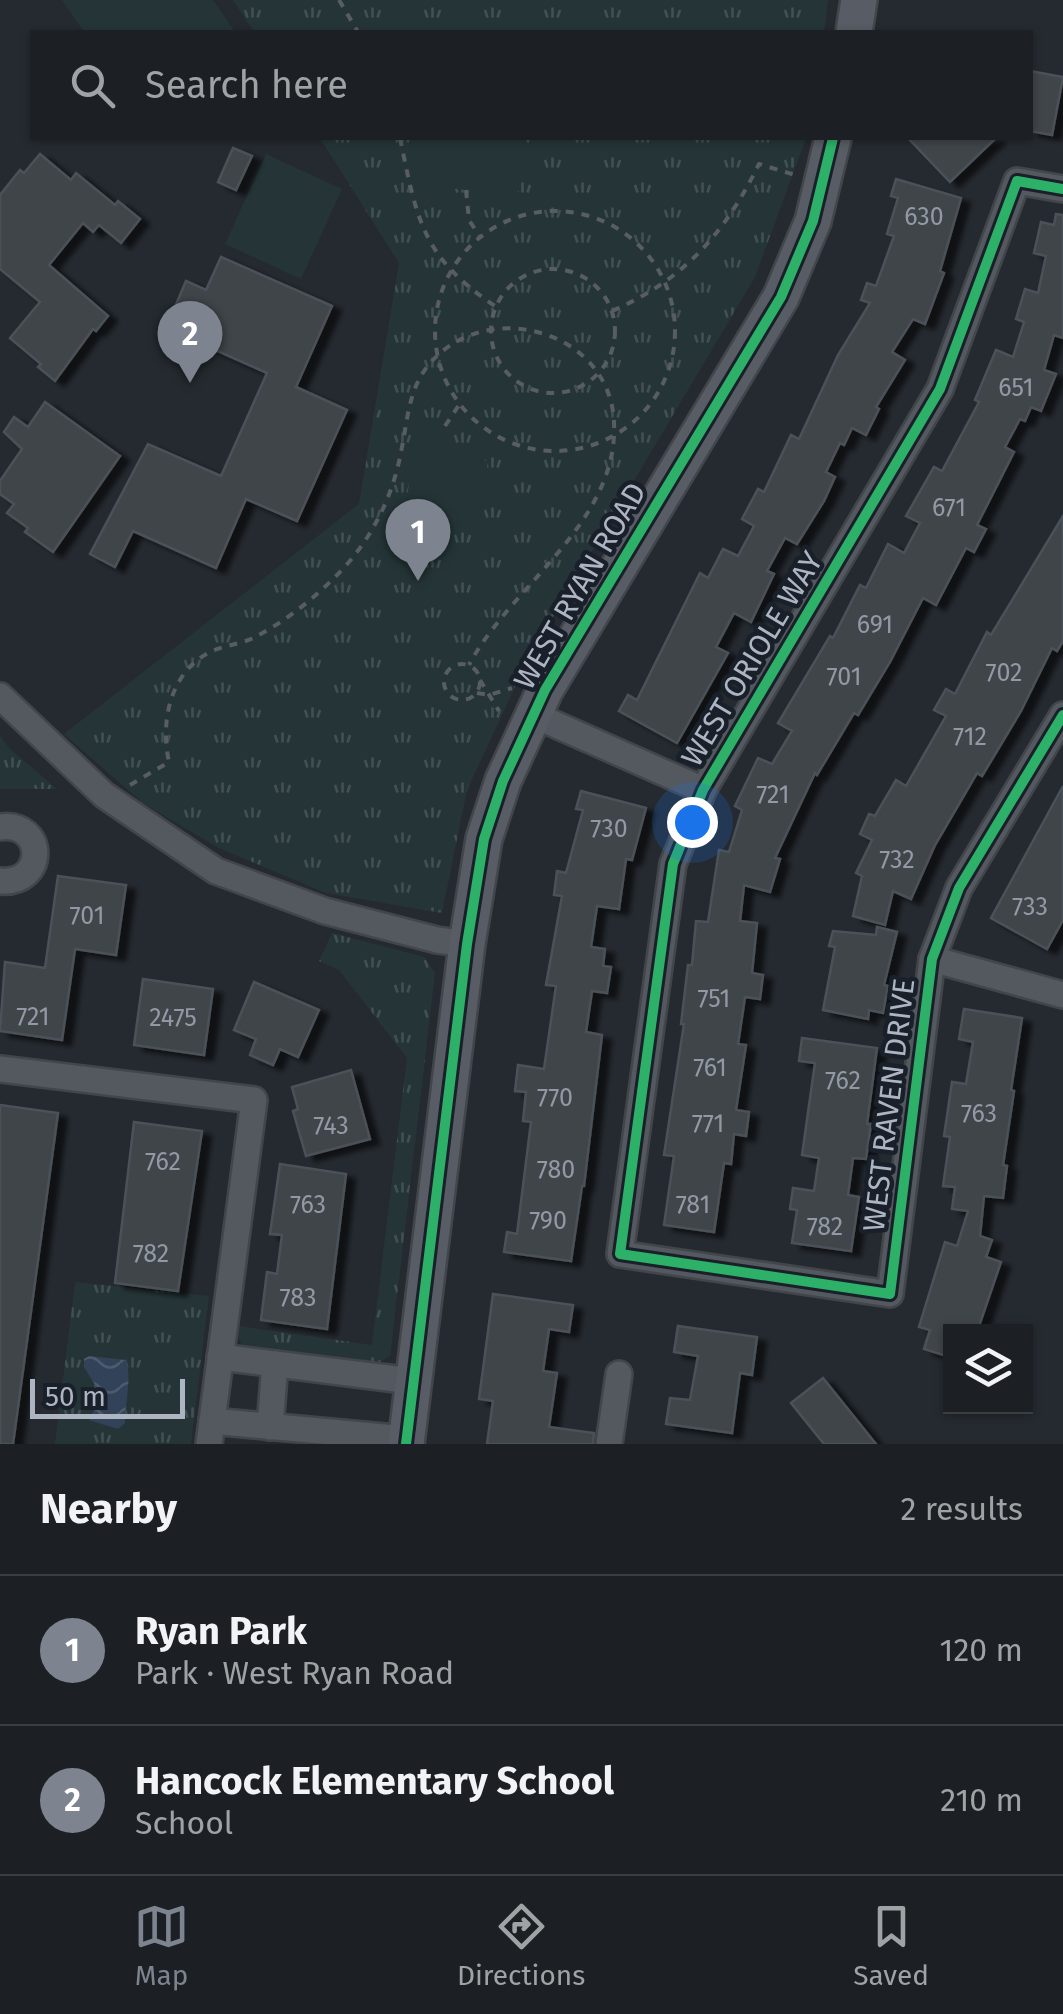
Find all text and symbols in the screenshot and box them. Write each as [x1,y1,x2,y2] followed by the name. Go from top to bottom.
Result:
[30,30,1033,140] search box
[65,58,120,113] icon: search
[145,62,348,108] text: Search here
[904,202,944,232] house number: 630
[158,300,222,383] pin: 2
[998,373,1034,403] house number: 651
[506,476,654,696] street label: WEST RYAN ROAD
[932,493,966,523] house number: 671
[386,498,450,581] pin: 1
[674,545,831,773] street label: WEST ORIOLE WAY
[857,610,893,640] house number: 691
[986,658,1022,688] house number: 702
[827,662,861,692] house number: 701
[953,722,987,752] house number: 712
[756,780,790,810] house number: 721
[667,797,718,848] your location
[590,814,628,844] house number: 730
[879,845,915,875] house number: 732
[1012,892,1048,922] house number: 733
[70,901,104,931] house number: 701
[856,976,922,1234] street label: WEST RAVEN DRIVE
[698,984,730,1014] house number: 751
[16,1002,50,1032] house number: 721
[149,1003,197,1033] house number: 2475
[693,1053,727,1083] house number: 761
[825,1066,861,1096] house number: 762
[537,1083,573,1113] house number: 770
[961,1099,997,1129] house number: 763
[692,1109,724,1139] house number: 771
[313,1111,349,1141] house number: 743
[145,1147,181,1177] house number: 762
[537,1155,575,1185] house number: 780
[290,1190,326,1220] house number: 763
[676,1190,710,1220] house number: 781
[529,1206,567,1236] house number: 790
[807,1212,843,1242] house number: 782
[133,1239,169,1269] house number: 782
[280,1283,316,1313] house number: 783
[943,1324,1033,1414] map controls
[943,1324,1033,1414] button: layers
[30,1374,185,1418] scale bar
[45,1380,106,1413] text: 50 m
[40,1484,177,1534] text: Nearby
[900,1490,1023,1528] text: 2 results
[135,1608,307,1654] text: Ryan Park
[65,1631,80,1669] text: 1
[940,1631,1023,1669] text: 120 m
[135,1654,454,1692] text: Park · West Ryan Road
[135,1758,614,1804] text: Hancock Elementary School
[64,1781,81,1819] text: 2
[940,1781,1023,1819] text: 210 m
[135,1804,233,1842] text: School
[134,1899,189,1992] tab: Map
[457,1899,585,1992] tab: Directions
[853,1899,929,1992] tab: Saved

